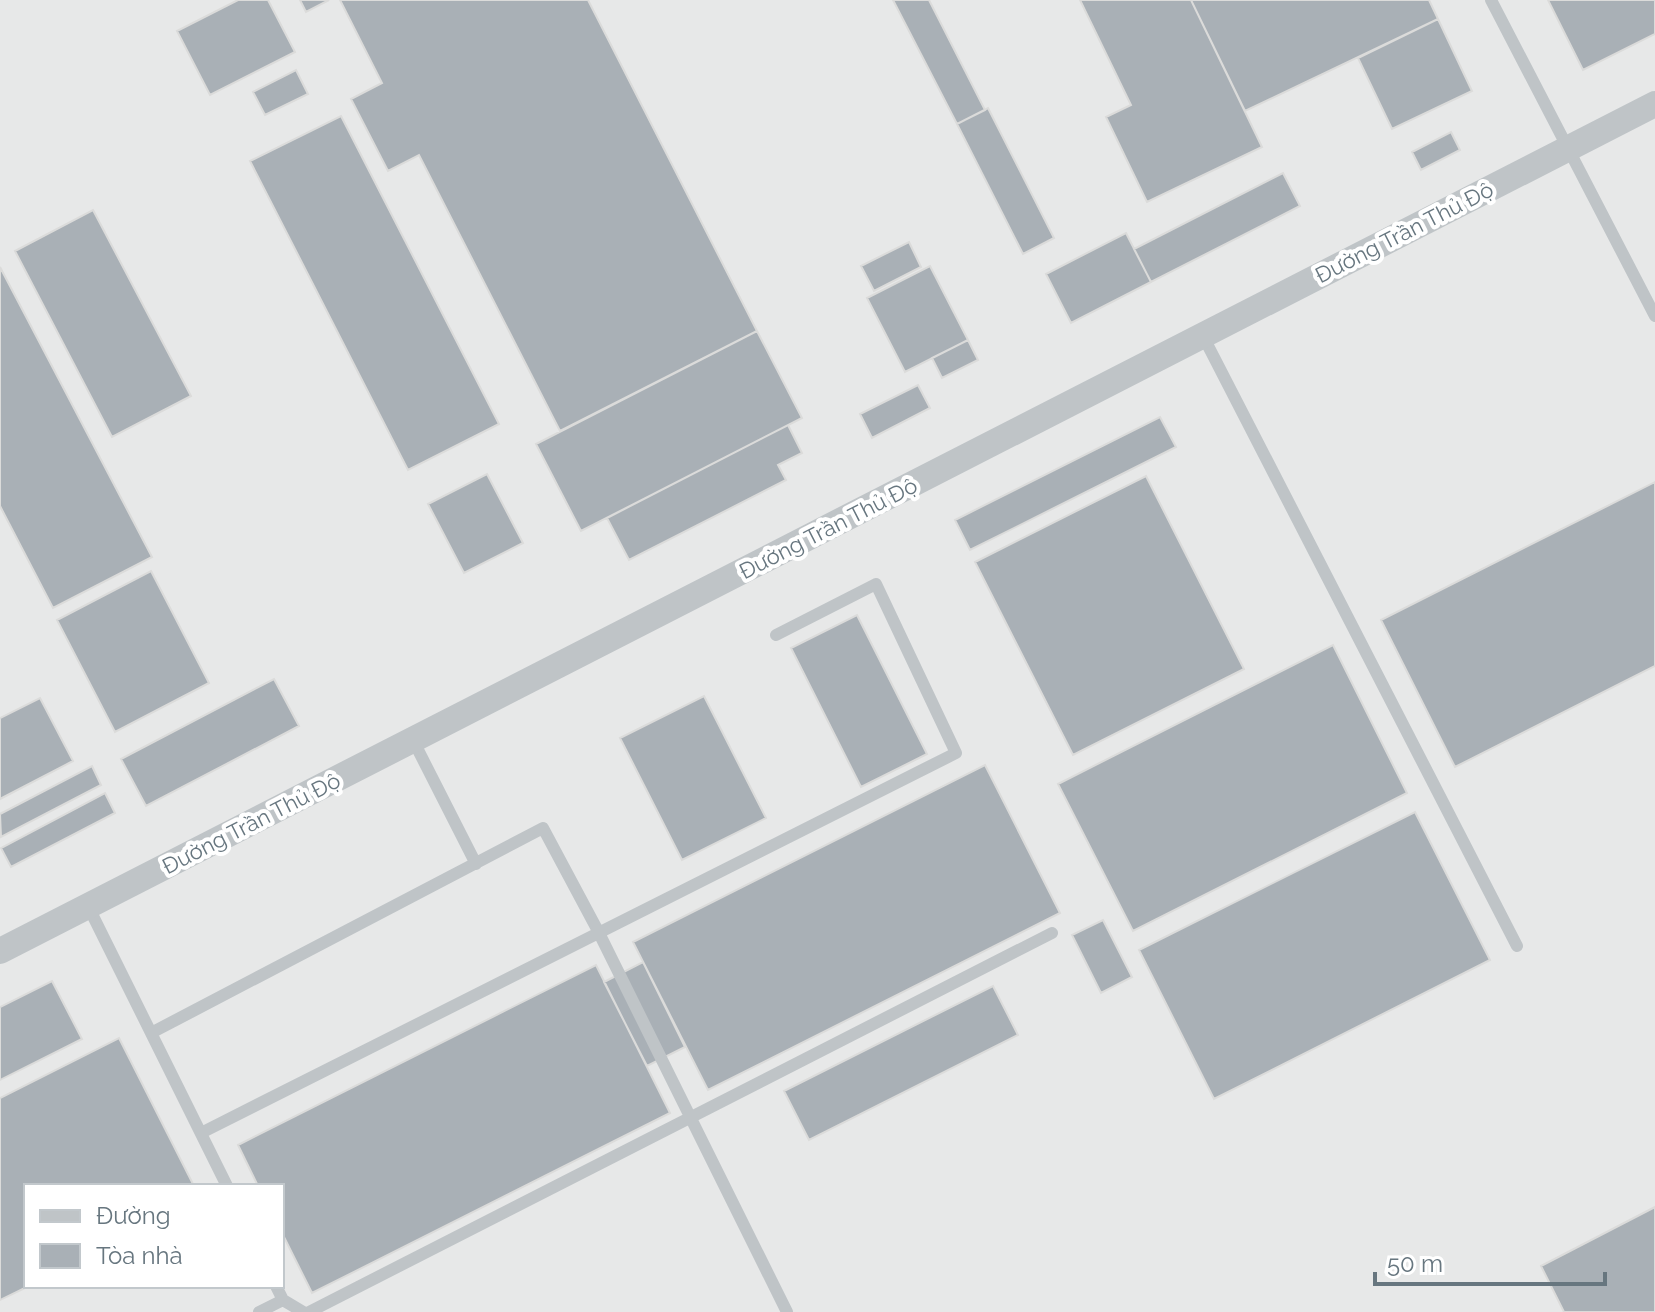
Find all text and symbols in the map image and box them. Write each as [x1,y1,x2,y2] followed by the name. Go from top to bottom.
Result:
[1311,176,1497,288] street label: Đường Trần Thủ Độ
[735,472,921,584] street label: Đường Trần Thủ Độ
[158,767,344,879] street label: Đường Trần Thủ Độ
[24,1184,284,1288] legend
[96,1201,171,1230] text: Đường
[1375,1236,1605,1286] scale bar
[96,1241,183,1270] text: Tòa nhà
[1387,1249,1443,1278] text: 50 m

